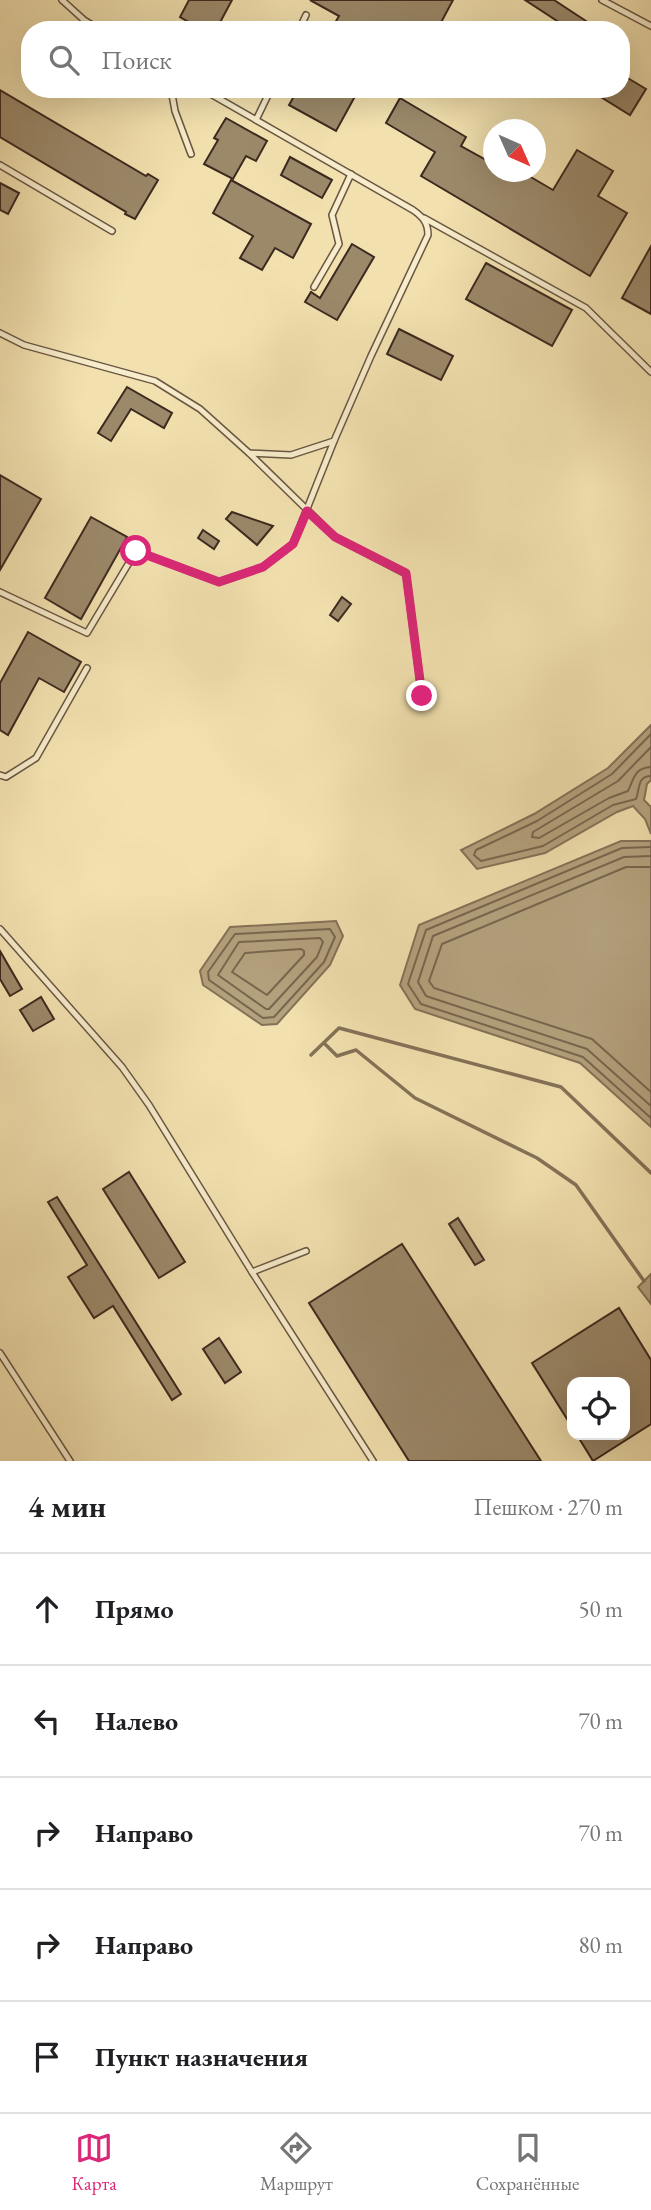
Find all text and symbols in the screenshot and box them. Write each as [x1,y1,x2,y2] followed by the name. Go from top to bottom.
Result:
[21,21,630,98] search box
[45,41,83,79] icon: search
[101,43,172,77] text: Поиск
[483,119,546,182] north arrow
[120,535,151,566] route start
[406,680,437,711] route end
[567,1377,630,1440] map controls
[567,1377,630,1440] button: locate
[28,1487,106,1526] text: 4 мин
[474,1492,623,1522] text: Пешком · 270 m
[28,1590,66,1628] icon: ahead
[95,1592,174,1626] text: Прямо
[578,1594,623,1624] text: 50 m
[28,1702,66,1740] icon: left
[95,1704,178,1738] text: Налево
[578,1706,623,1736] text: 70 m
[28,1814,66,1852] icon: right
[95,1816,193,1850] text: Направо
[578,1818,623,1848] text: 70 m
[28,1926,66,1964] icon: right
[95,1928,193,1962] text: Направо
[578,1930,623,1960] text: 80 m
[28,2038,66,2076] icon: arrive
[95,2040,308,2074] text: Пункт назначения
[72,2129,117,2196] tab: Карта
[260,2129,333,2196] tab: Маршрут
[476,2129,579,2196] tab: Сохранённые

